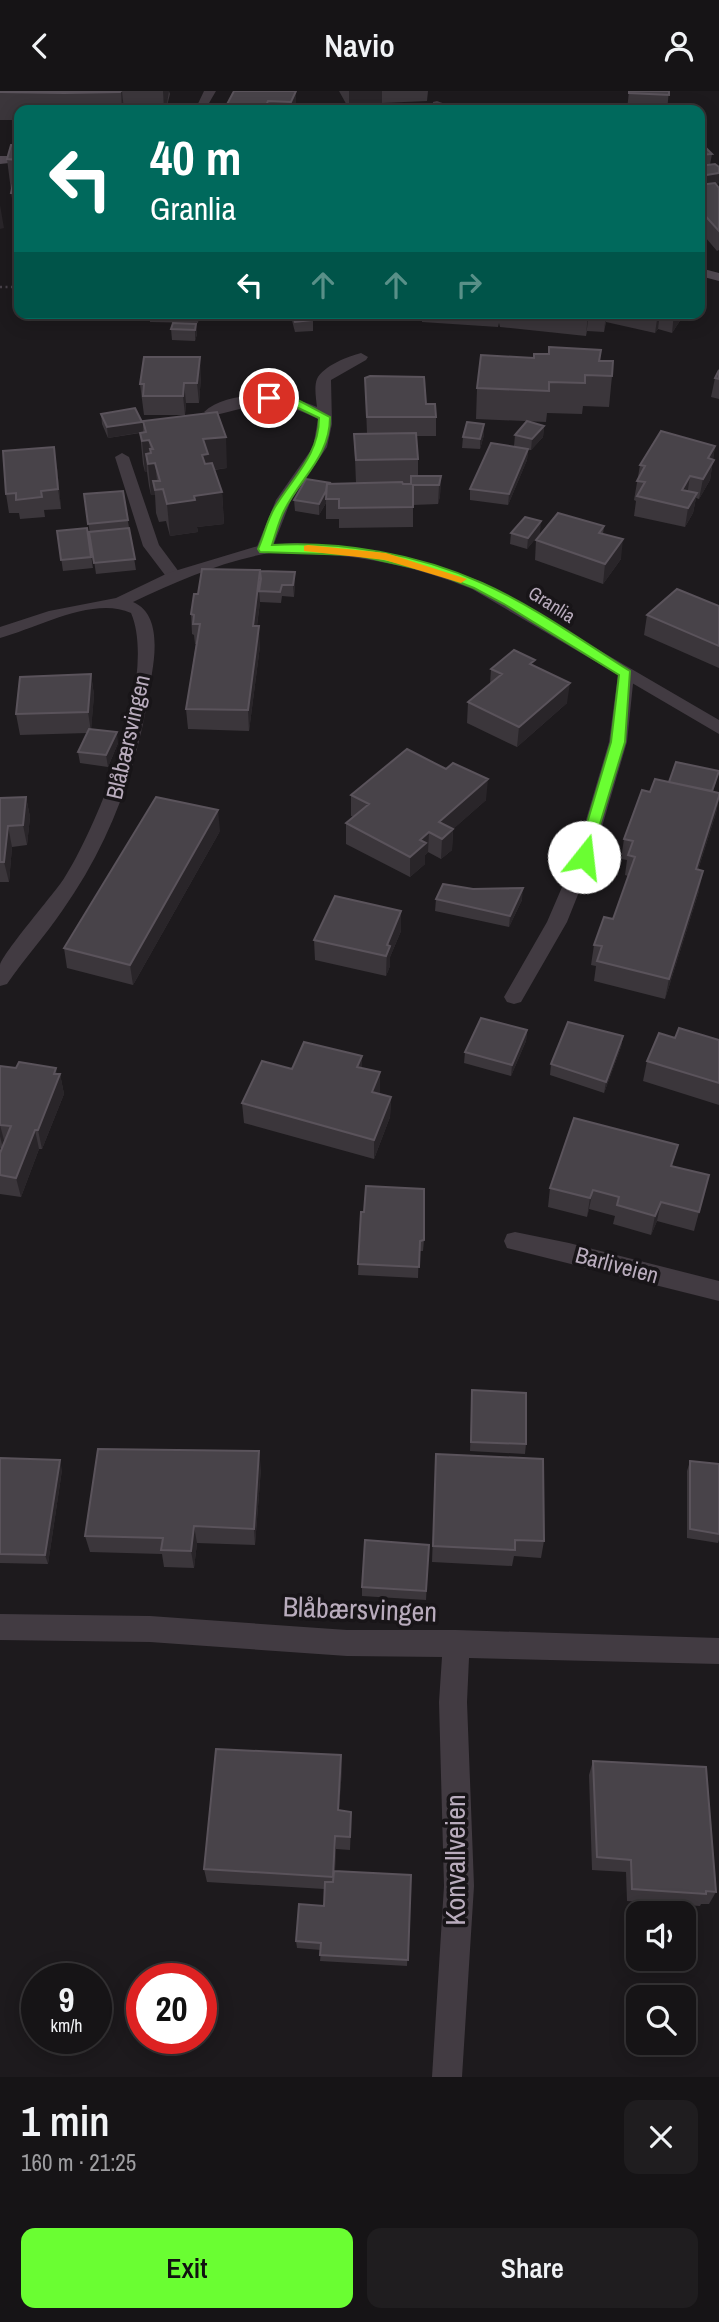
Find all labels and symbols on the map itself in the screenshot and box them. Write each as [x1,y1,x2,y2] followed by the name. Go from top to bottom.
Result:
[239,368,299,428] pin
[523,579,581,629] street label: Granlia
[98,672,157,802] street label: Blåbærsvingen
[547,820,621,894] position arrow
[572,1239,662,1290] street label: Barliveien
[282,1587,438,1631] street label: Blåbærsvingen
[436,1794,474,1926] street label: Konvallveien
[126,1963,217,2054] speed limit sign: 20

